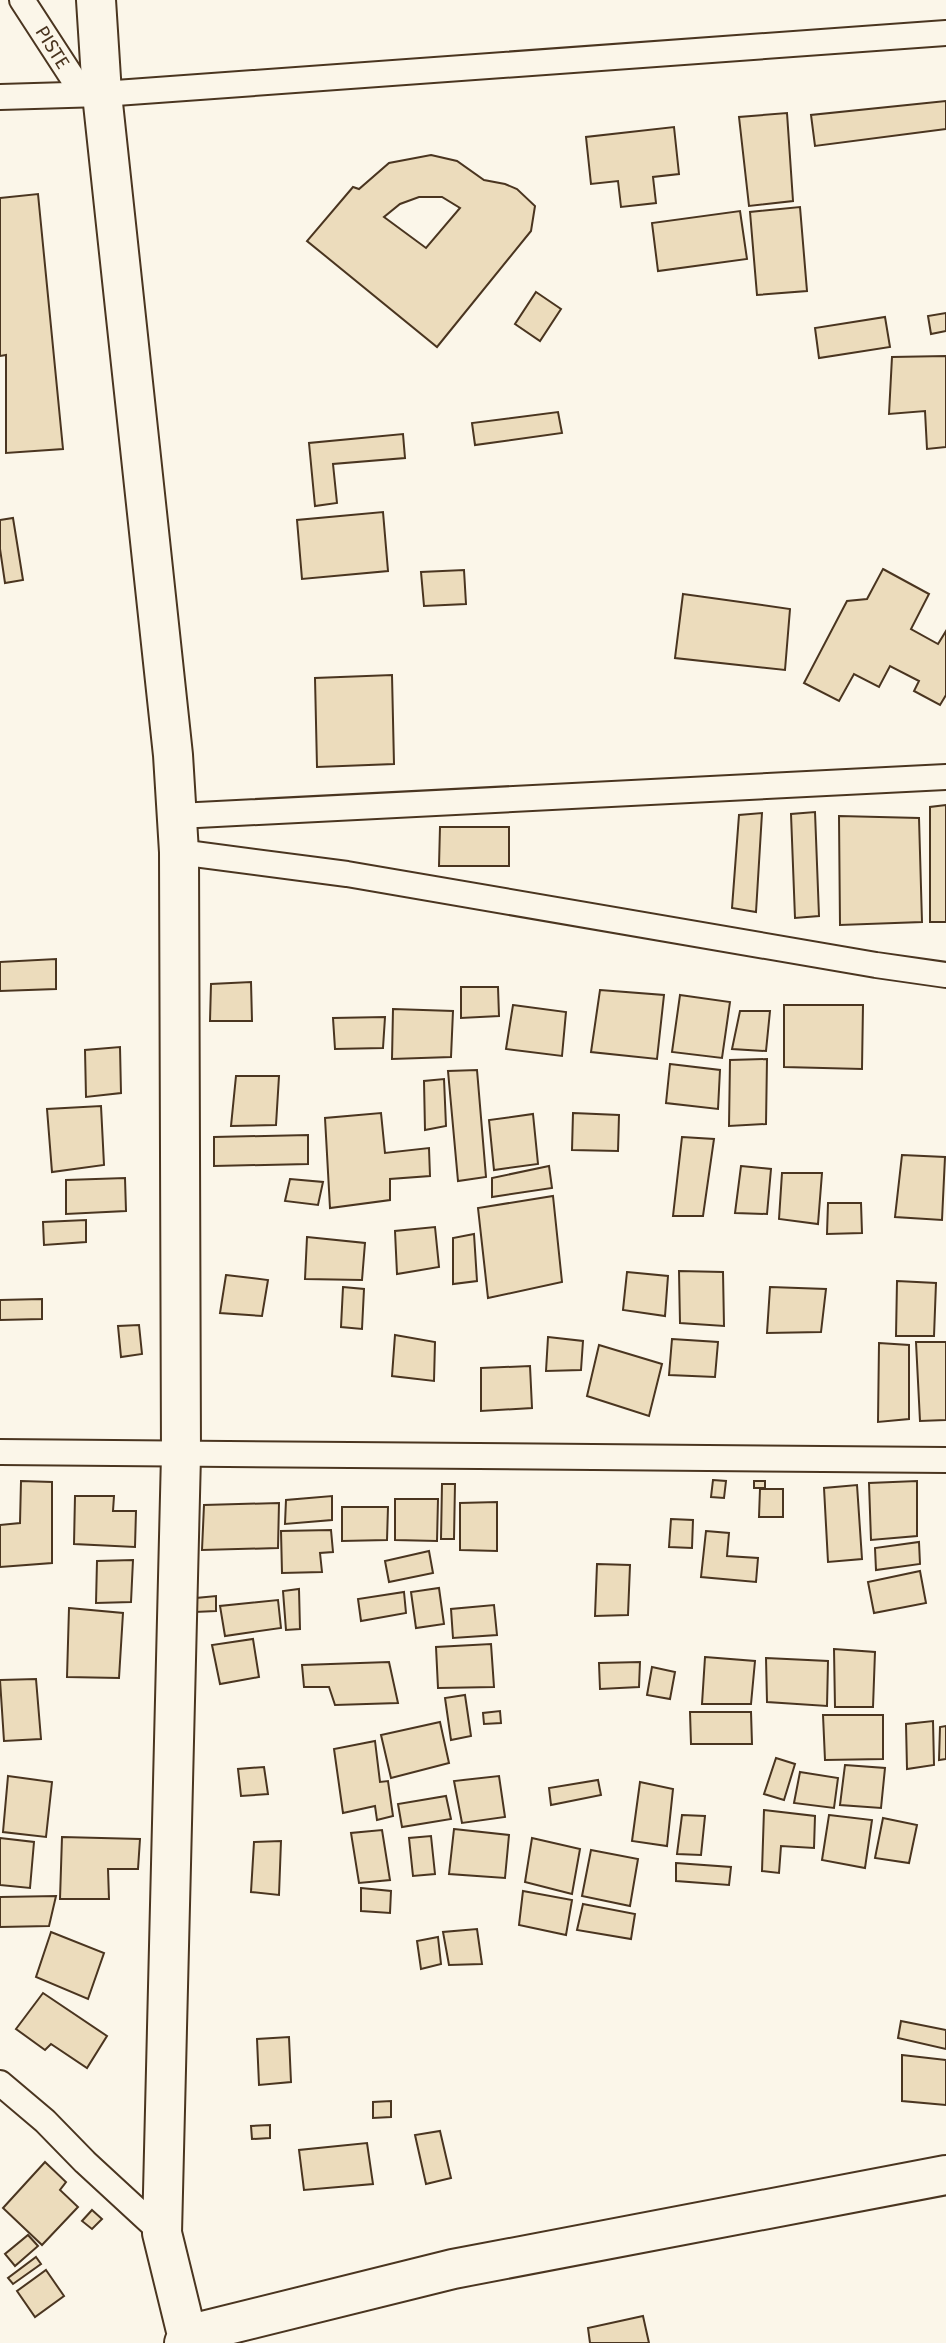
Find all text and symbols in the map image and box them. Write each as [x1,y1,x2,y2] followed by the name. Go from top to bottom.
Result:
[30,21,75,73] street label: PISTE

